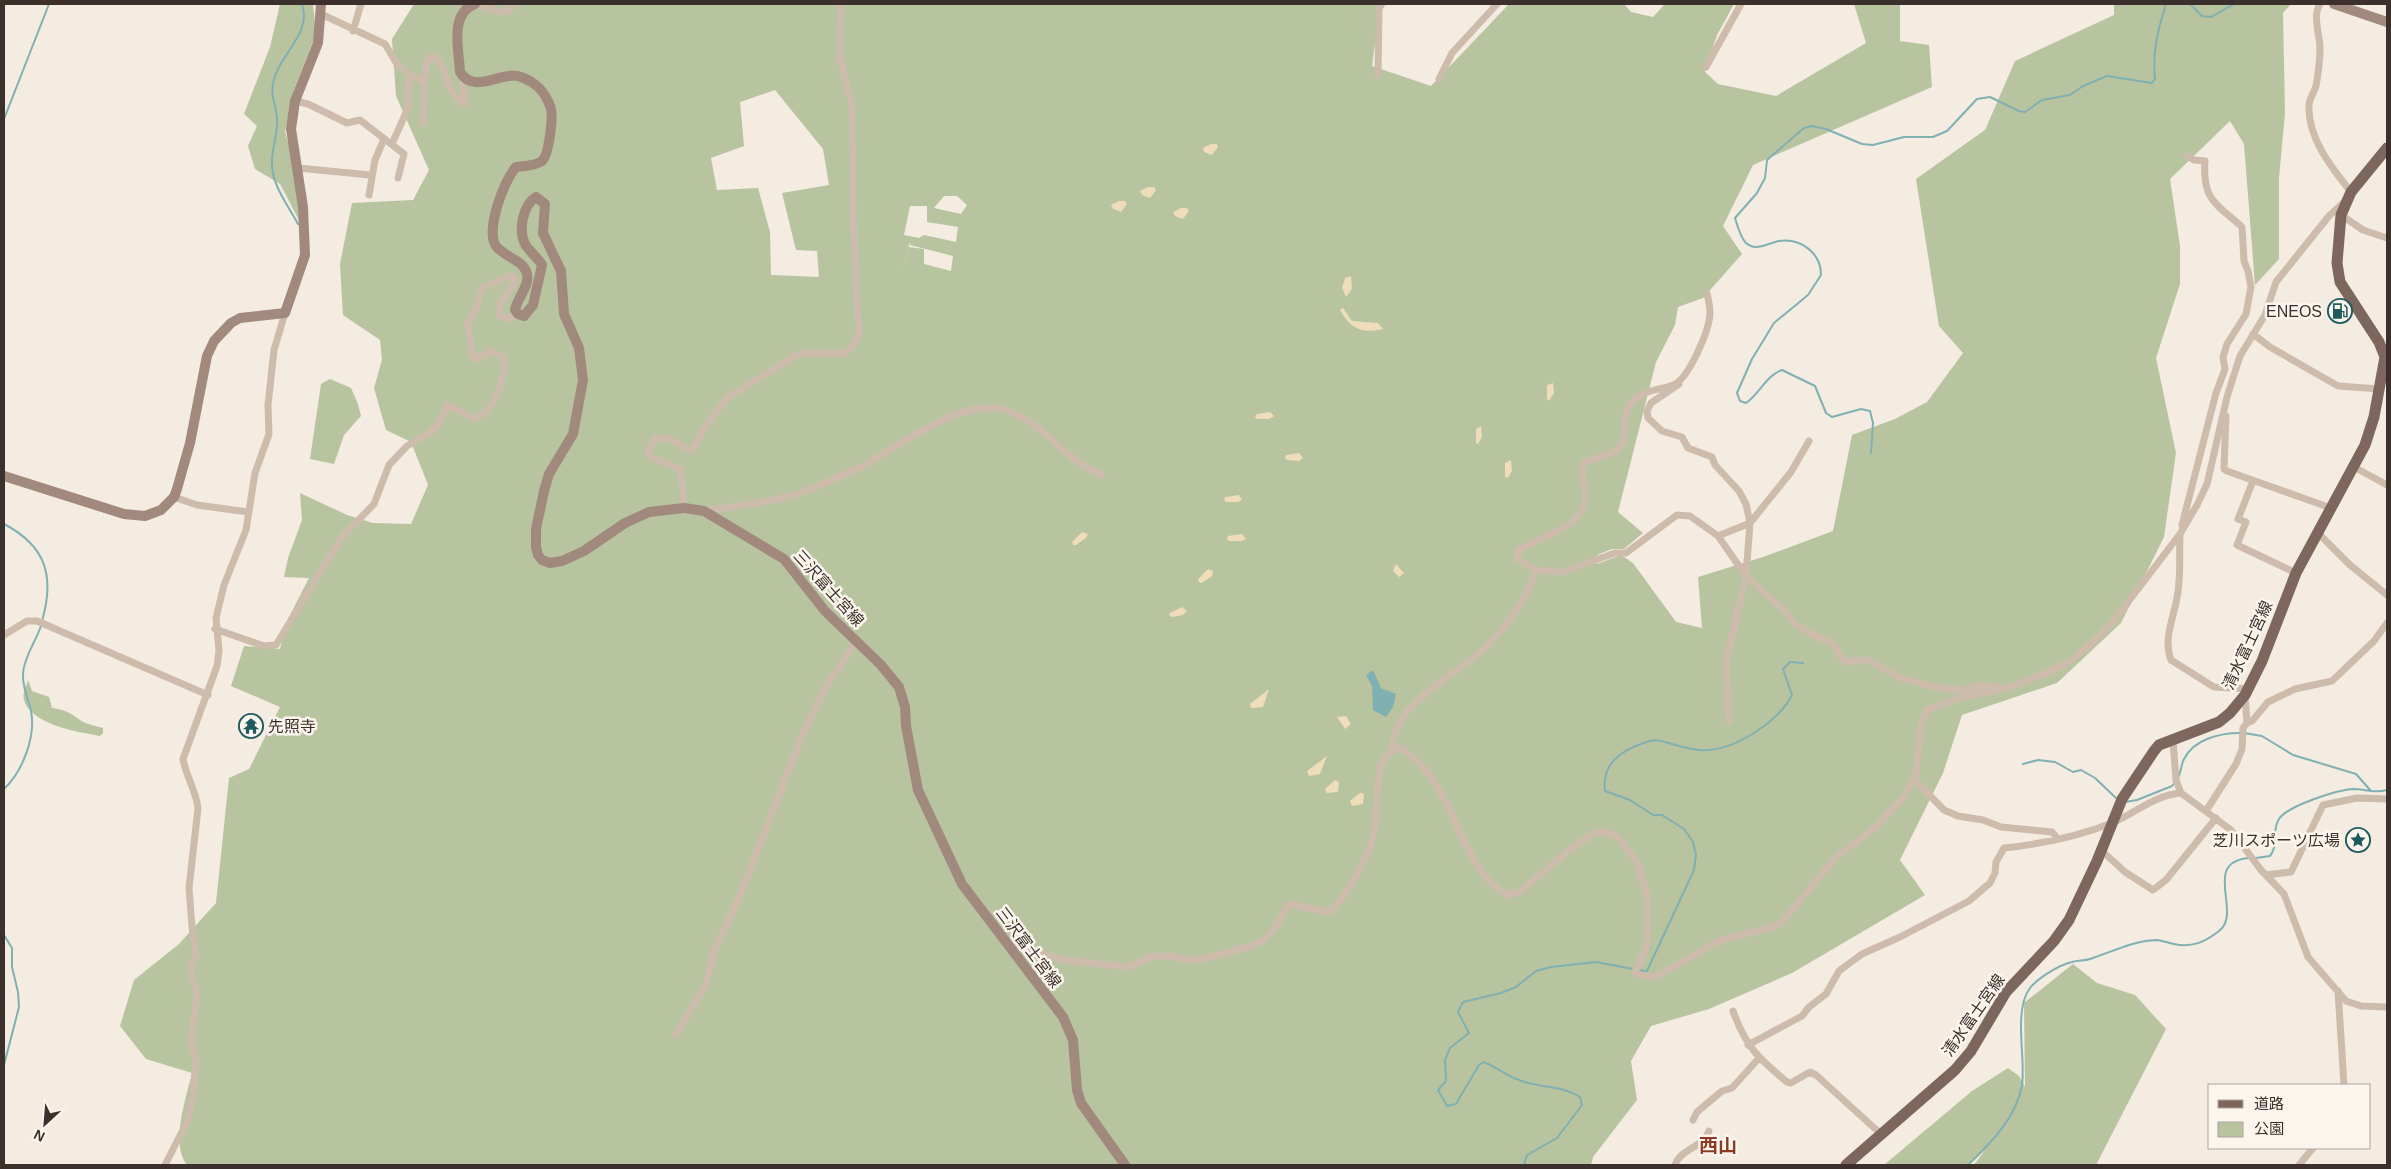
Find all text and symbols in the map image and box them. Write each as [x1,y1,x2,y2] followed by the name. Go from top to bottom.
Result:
[2327,298,2353,324] fuel station icon: ENEOS
[2266,303,2322,320] place label: ENEOS
[790,547,867,630] street label: 三沢富士宮線
[2219,598,2275,692] street label: 清水富士宮線
[238,713,264,739] temple icon: 先照寺
[268,718,316,735] place label: 先照寺
[2345,827,2371,853] place icon: 芝川スポーツ広場
[2212,832,2340,849] place label: 芝川スポーツ広場
[993,904,1064,991] street label: 三沢富士宮線
[1939,971,2008,1059] street label: 清水富士宮線
[2208,1084,2371,1149] legend
[2254,1095,2284,1112] text: 道路
[20,1099,70,1149] north arrow
[2254,1120,2284,1137] text: 公園
[31,1126,47,1145] text: N
[1699,1135,1737,1156] district label: 西山

